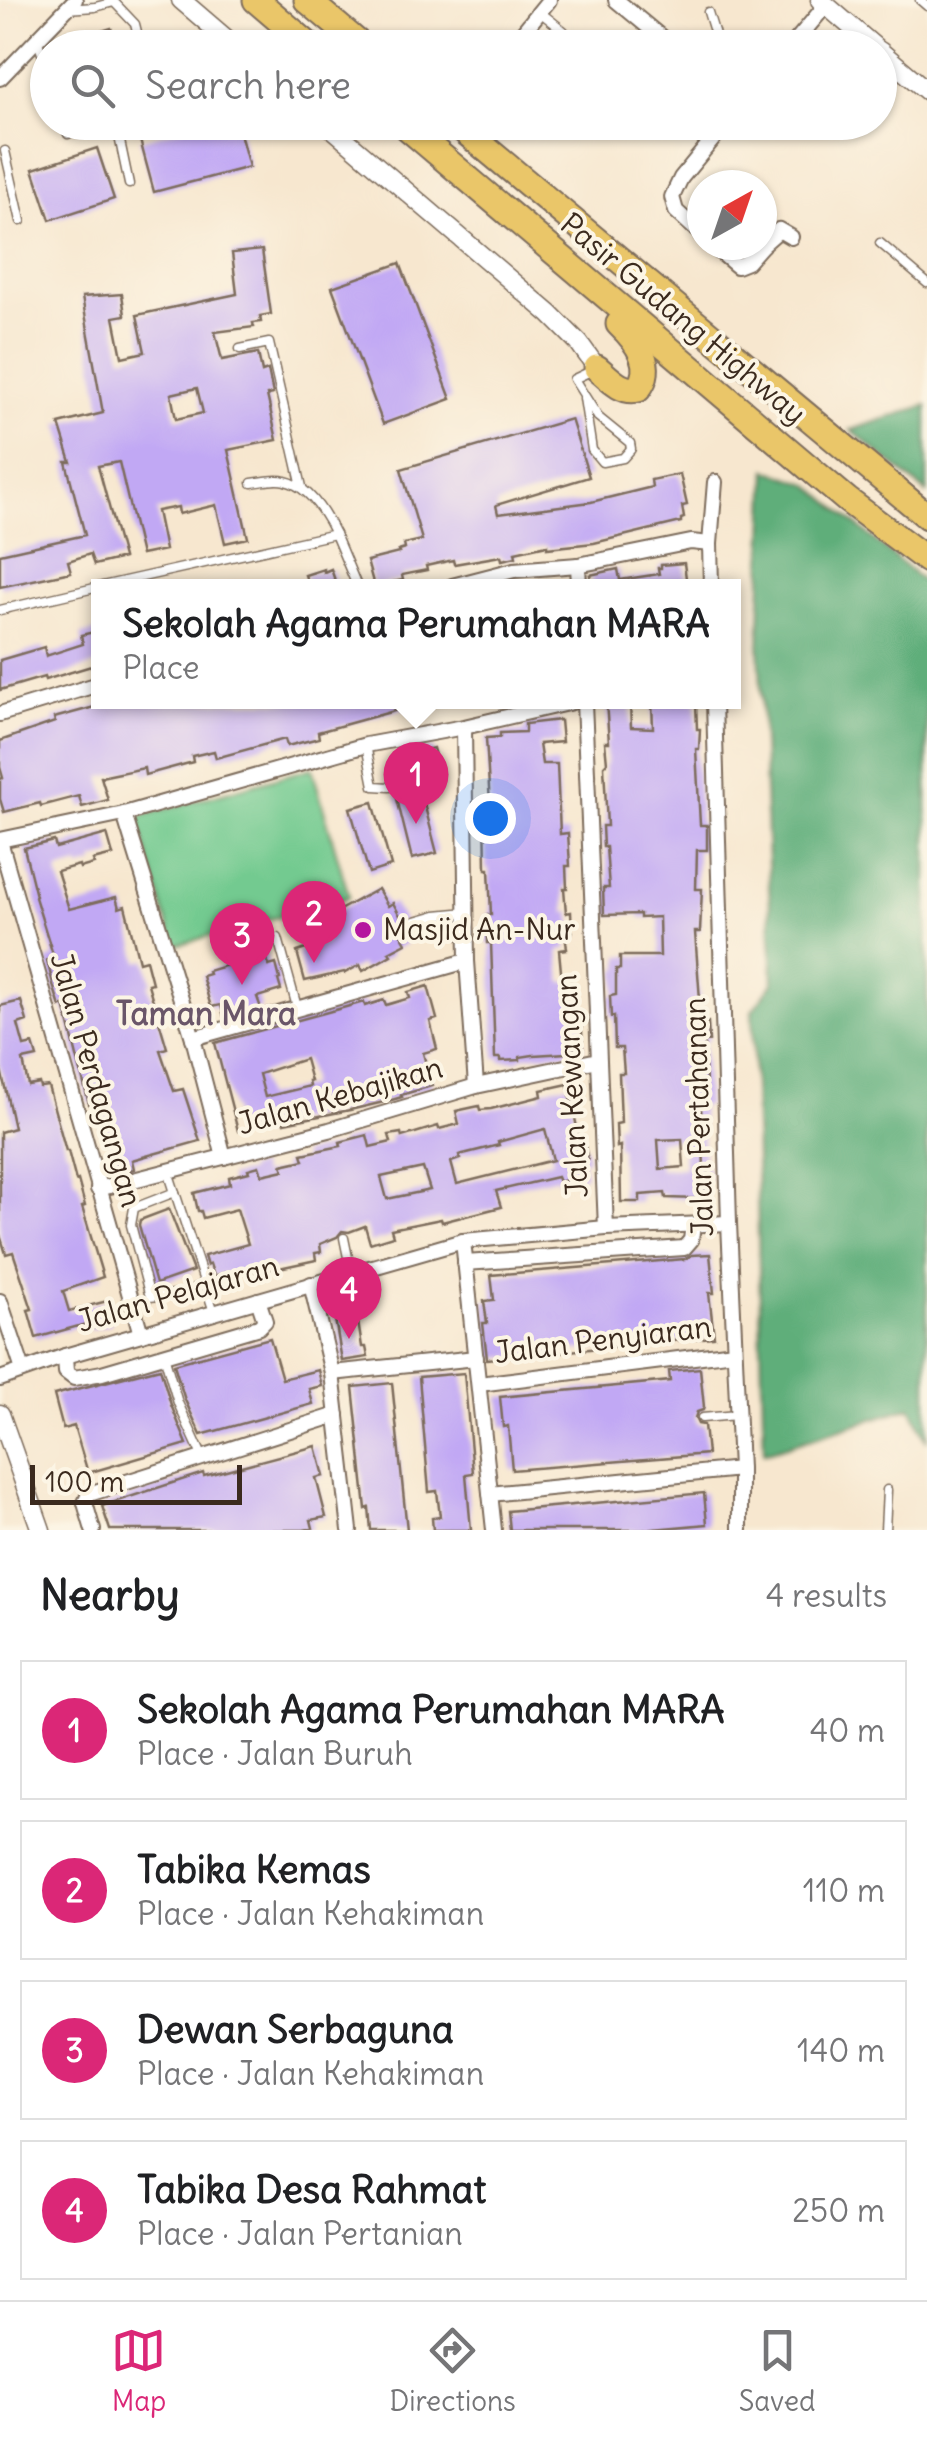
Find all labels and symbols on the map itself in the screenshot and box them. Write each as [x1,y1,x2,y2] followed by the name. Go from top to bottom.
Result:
[687,170,777,260] north arrow
[553,204,814,432] street label: Pasir Gudang Highway
[384,742,448,824] pin: 1
[465,793,516,844] your location
[282,880,346,963] pin: 2
[210,902,274,985] pin: 3
[383,910,576,948] place label: Masjid An-Nur
[352,919,374,941] marker: Masjid An-Nur
[42,948,151,1211] street label: Jalan Perdagangan
[546,973,596,1199] street label: Jalan Kewangan
[116,993,296,1034] district label: Taman Mara
[675,997,721,1237] street label: Jalan Pertahanan
[233,1048,447,1142] street label: Jalan Kebajikan
[73,1246,283,1340] street label: Jalan Pelajaran
[316,1256,382,1339] pin: 4
[492,1307,714,1371] street label: Jalan Penyiaran
[30,1460,242,1504] scale bar

